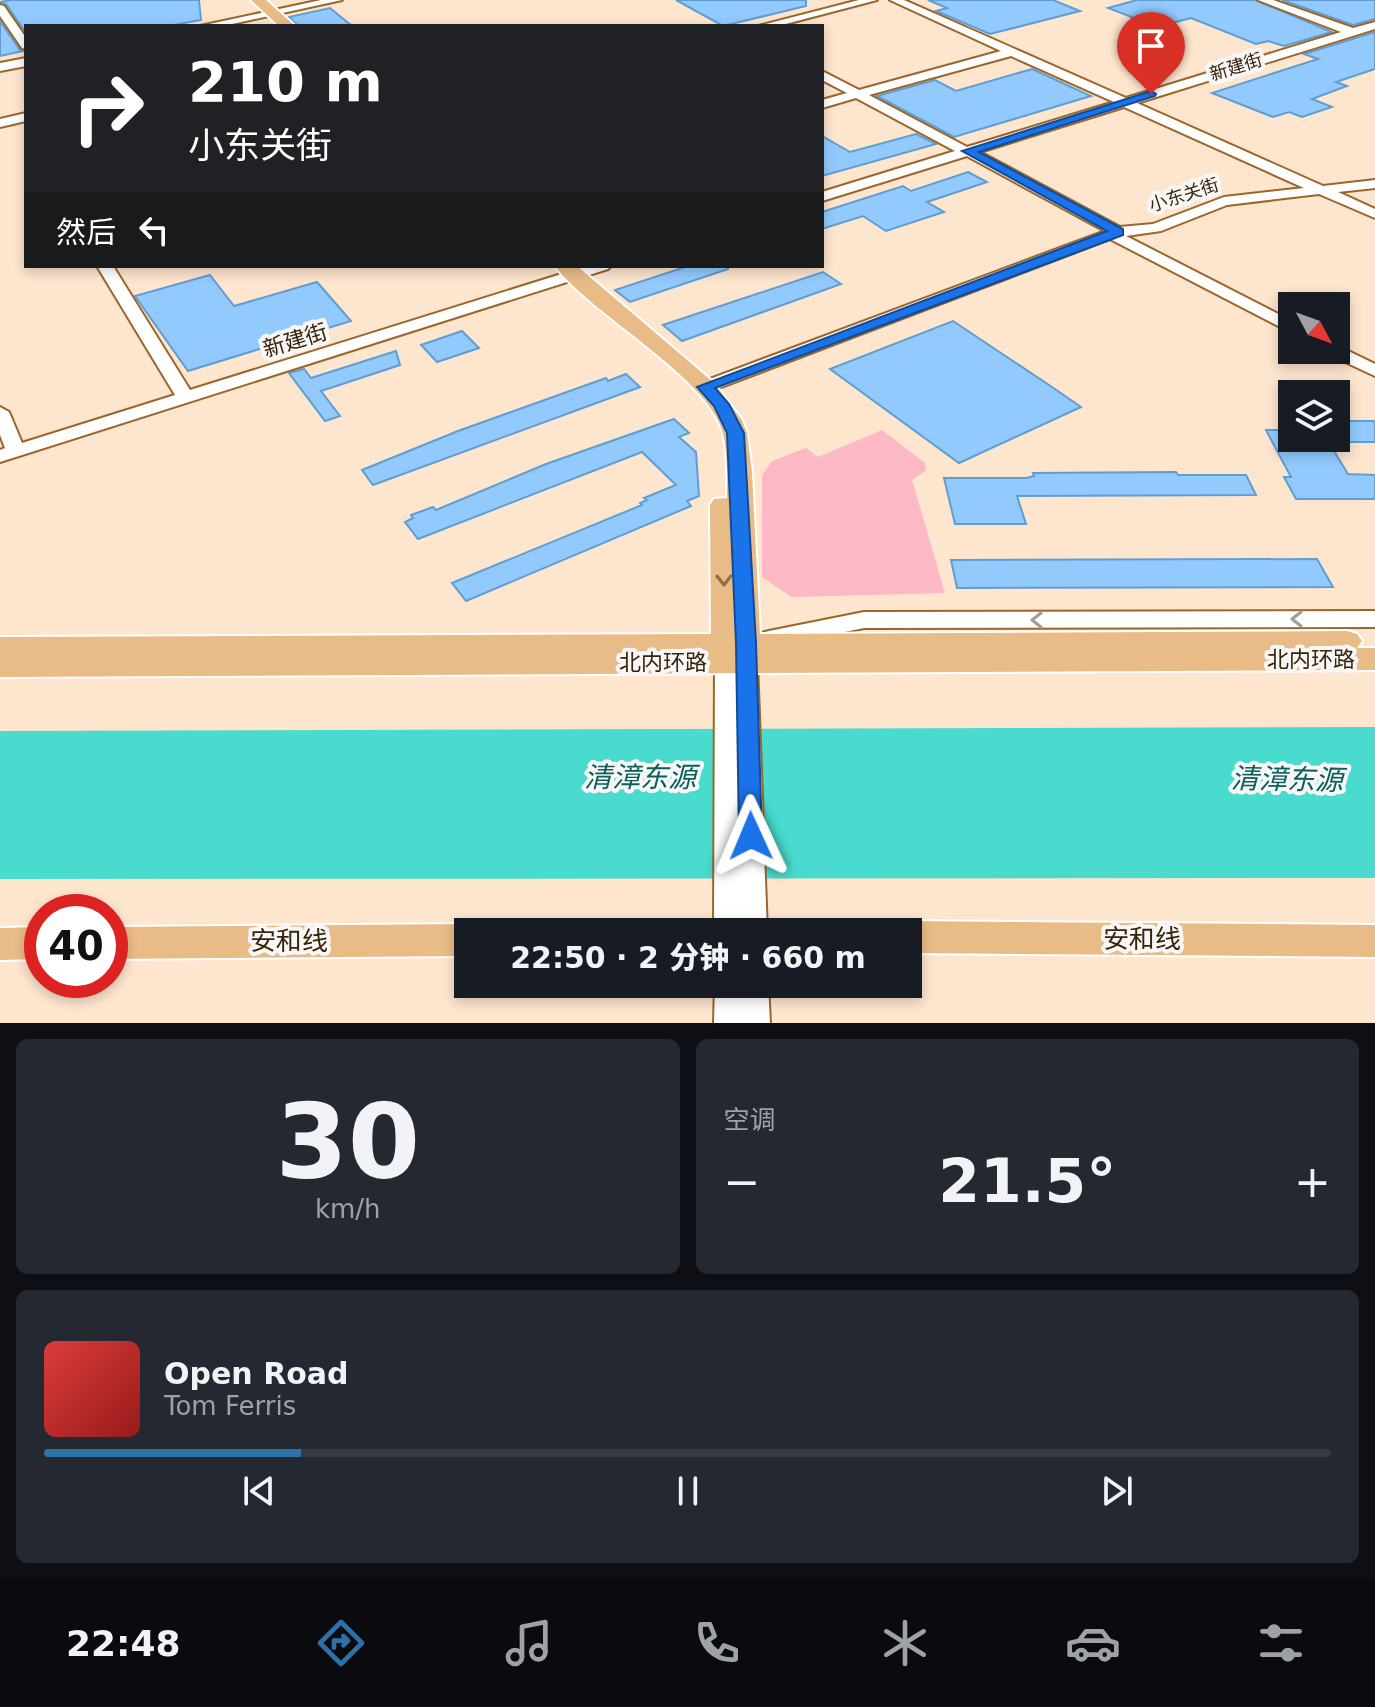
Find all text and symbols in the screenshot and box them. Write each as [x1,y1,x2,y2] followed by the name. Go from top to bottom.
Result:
[1117,12,1185,94] pin
[1129,24,1173,68] icon: arrive
[188,49,383,114] text: 210 m
[1207,49,1265,84] street label: 新建街
[56,56,160,160] icon: right
[188,125,332,166] text: 小东关街
[1146,173,1221,216] street label: 小东关街
[132,208,176,252] icon: left
[56,215,116,250] text: 然后
[1278,292,1350,364] north arrow
[1278,292,1350,452] map controls
[260,319,330,362] street label: 新建街
[1278,380,1350,452] button: layers
[716,574,733,587] one-way arrow
[1290,610,1303,628] one-way arrow
[1030,611,1043,629] one-way arrow
[1267,647,1355,672] street label: 北内环路
[619,650,707,675] street label: 北内环路
[584,761,701,794] water label: 清漳东源
[1231,762,1348,797] water label: 清漳东源
[709,794,793,878] position arrow
[24,894,128,998] speed limit sign: 40
[1103,924,1181,954] street label: 安和线
[250,926,328,956] street label: 安和线
[510,940,866,975] text: 22:50 · 2 分钟 · 660 m
[275,1081,420,1203] text: 30
[724,1105,776,1135] text: 空调
[938,1146,1116,1216] text: 21.5°
[724,1156,760,1207] text: −
[1294,1156,1331,1207] text: +
[315,1194,381,1224] text: km/h
[164,1356,349,1391] text: Open Road
[164,1391,296,1421] text: Tom Ferris
[237,1469,281,1513] icon: previous
[666,1469,710,1513] icon: pause
[1095,1469,1139,1513] icon: next
[313,1615,369,1671] icon: directions
[501,1615,557,1671] icon: music
[689,1615,745,1671] icon: phone
[877,1615,933,1671] icon: climate
[1065,1615,1121,1671] icon: car
[1253,1615,1309,1671] icon: filters
[66,1623,181,1664] text: 22:48

